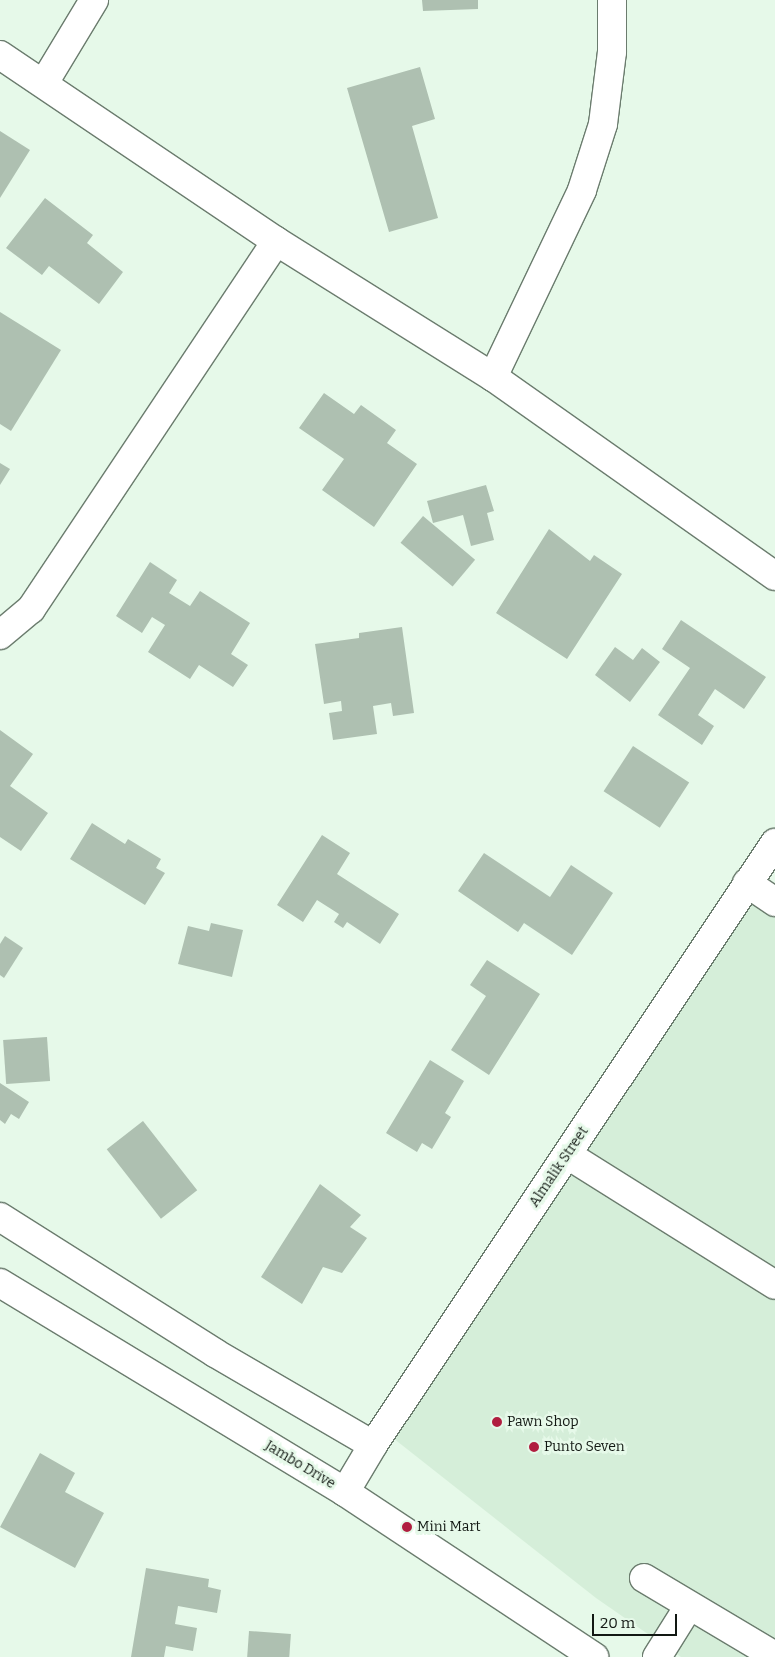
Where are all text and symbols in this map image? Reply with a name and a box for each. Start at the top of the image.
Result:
street label: Almalik Street [526,1124,592,1210]
place label: Pawn Shop [507,1414,579,1430]
marker: Pawn Shop [491,1416,503,1428]
street label: Jambo Drive [262,1438,338,1492]
place label: Punto Seven [544,1439,625,1455]
marker: Punto Seven [528,1441,540,1453]
place label: Mini Mart [417,1519,481,1535]
marker: Mini Mart [401,1521,413,1533]
scale bar [595,1604,680,1636]
text: 20 m [600,1614,635,1632]

